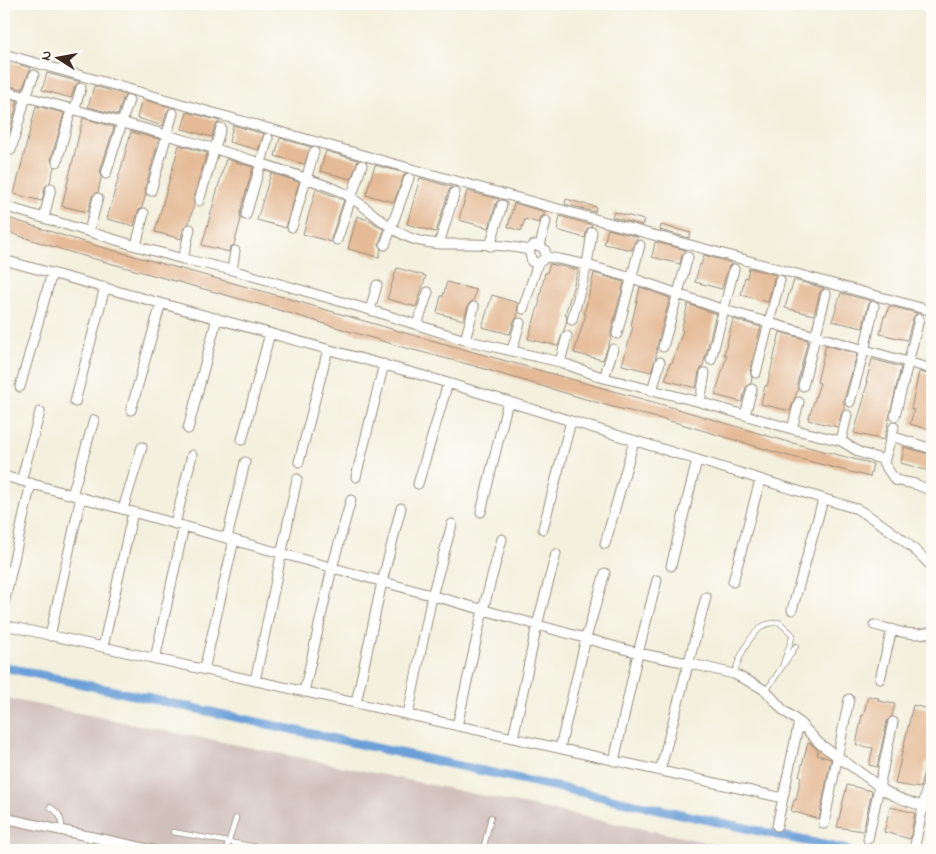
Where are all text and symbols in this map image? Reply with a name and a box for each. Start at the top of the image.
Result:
north arrow [32,32,82,82]
text: N [36,49,58,62]

